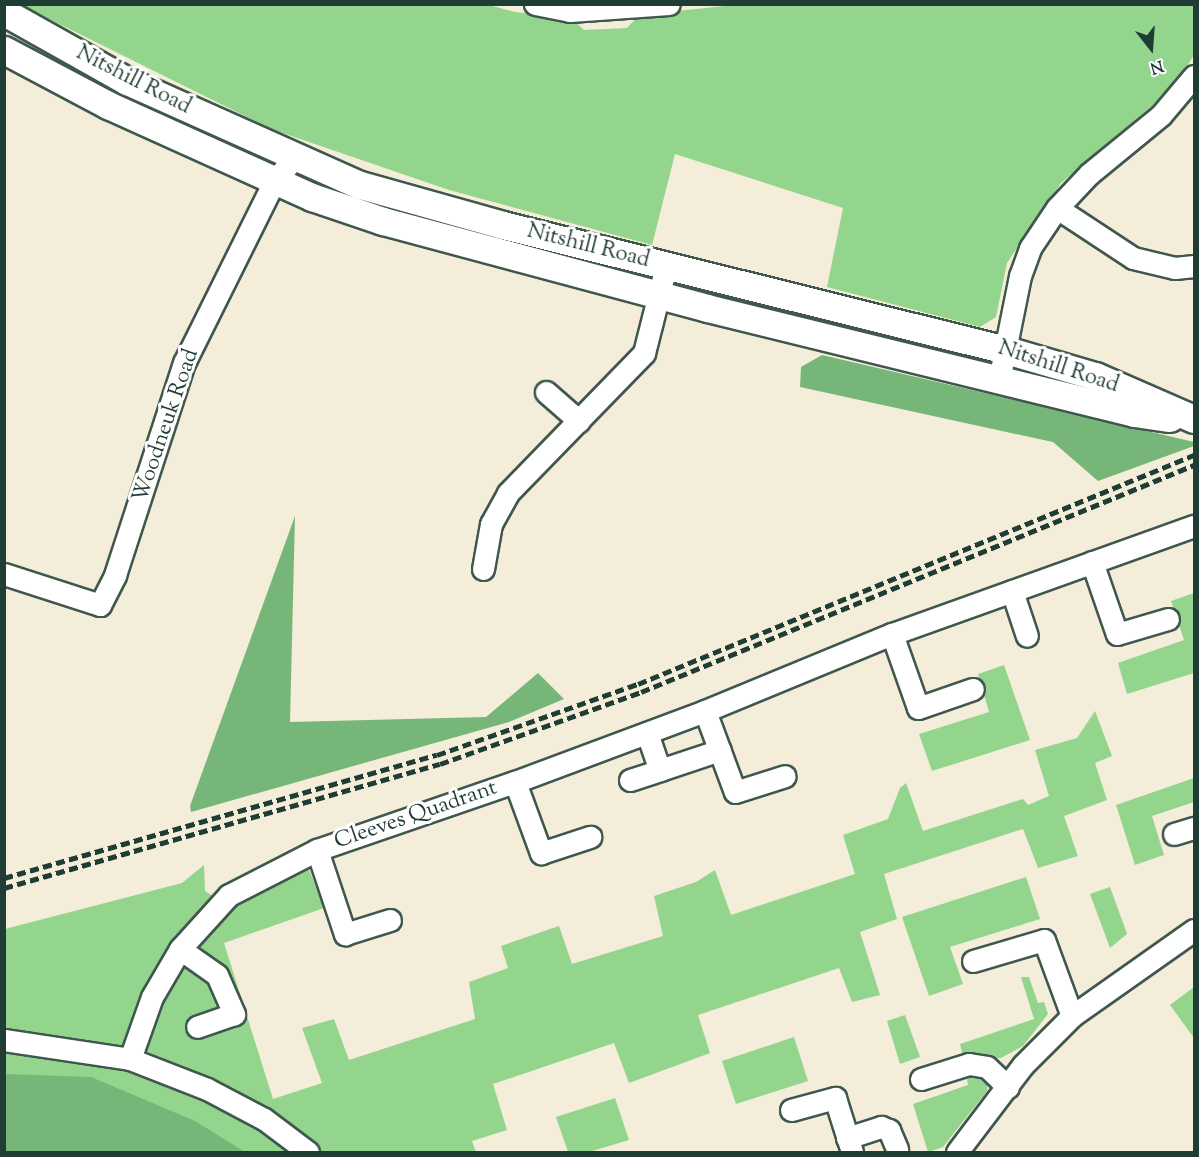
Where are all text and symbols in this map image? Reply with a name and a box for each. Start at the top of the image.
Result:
north arrow [1121,18,1181,78]
street label: Nitshill Road [71,41,195,121]
text: N [1147,53,1166,79]
street label: Nitshill Road [524,219,652,275]
street label: Nitshill Road [994,336,1122,400]
street label: Woodneuk Road [128,346,206,506]
street label: Cleeves Quadrant [331,776,501,856]

